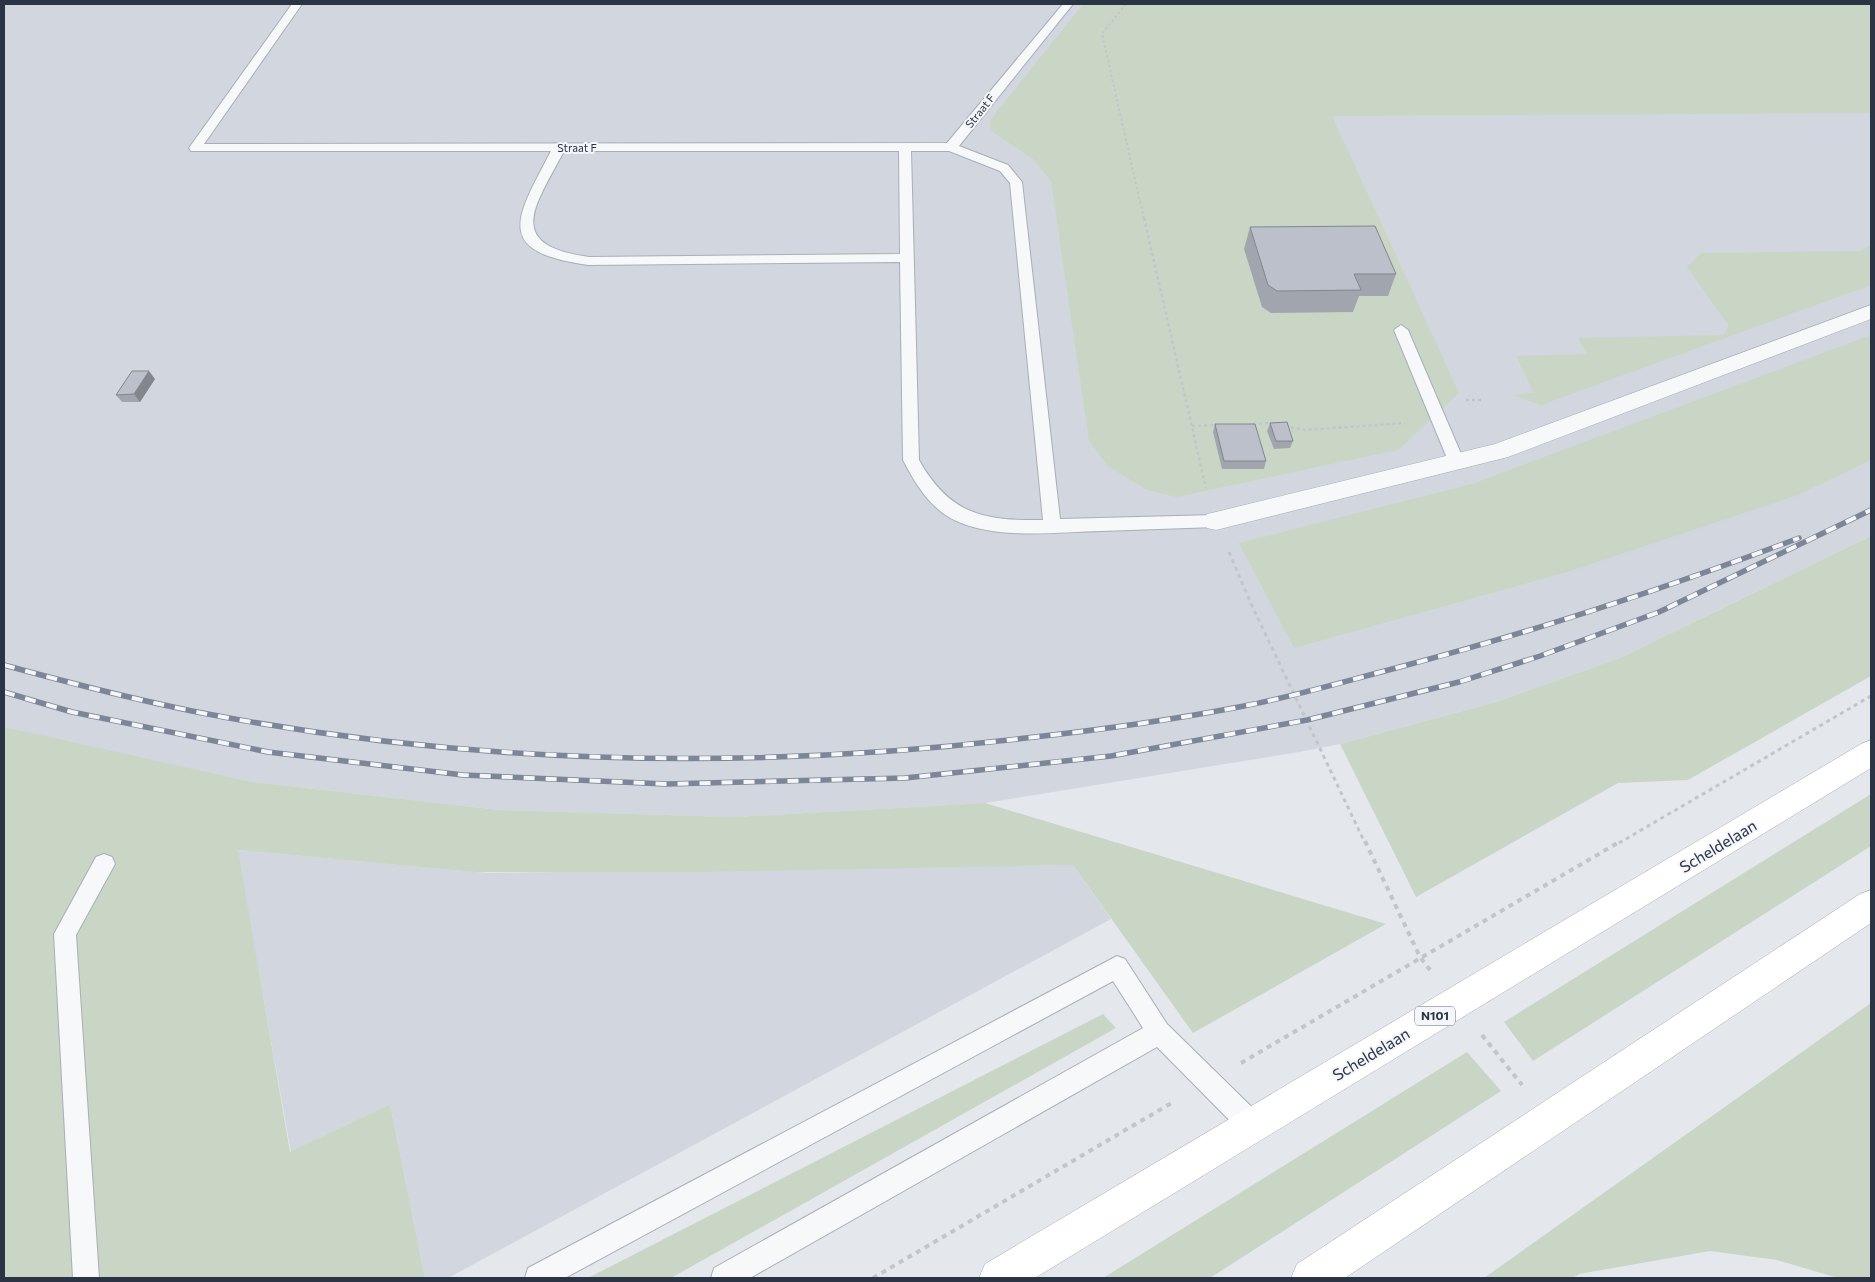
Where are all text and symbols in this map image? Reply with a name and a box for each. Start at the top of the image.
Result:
street label: Straat F [962,91,997,130]
street label: Straat F [557,141,597,154]
street label: Scheldelaan [1676,815,1760,876]
road number: N101 [1415,1006,1455,1026]
street label: Scheldelaan [1329,1023,1413,1084]

